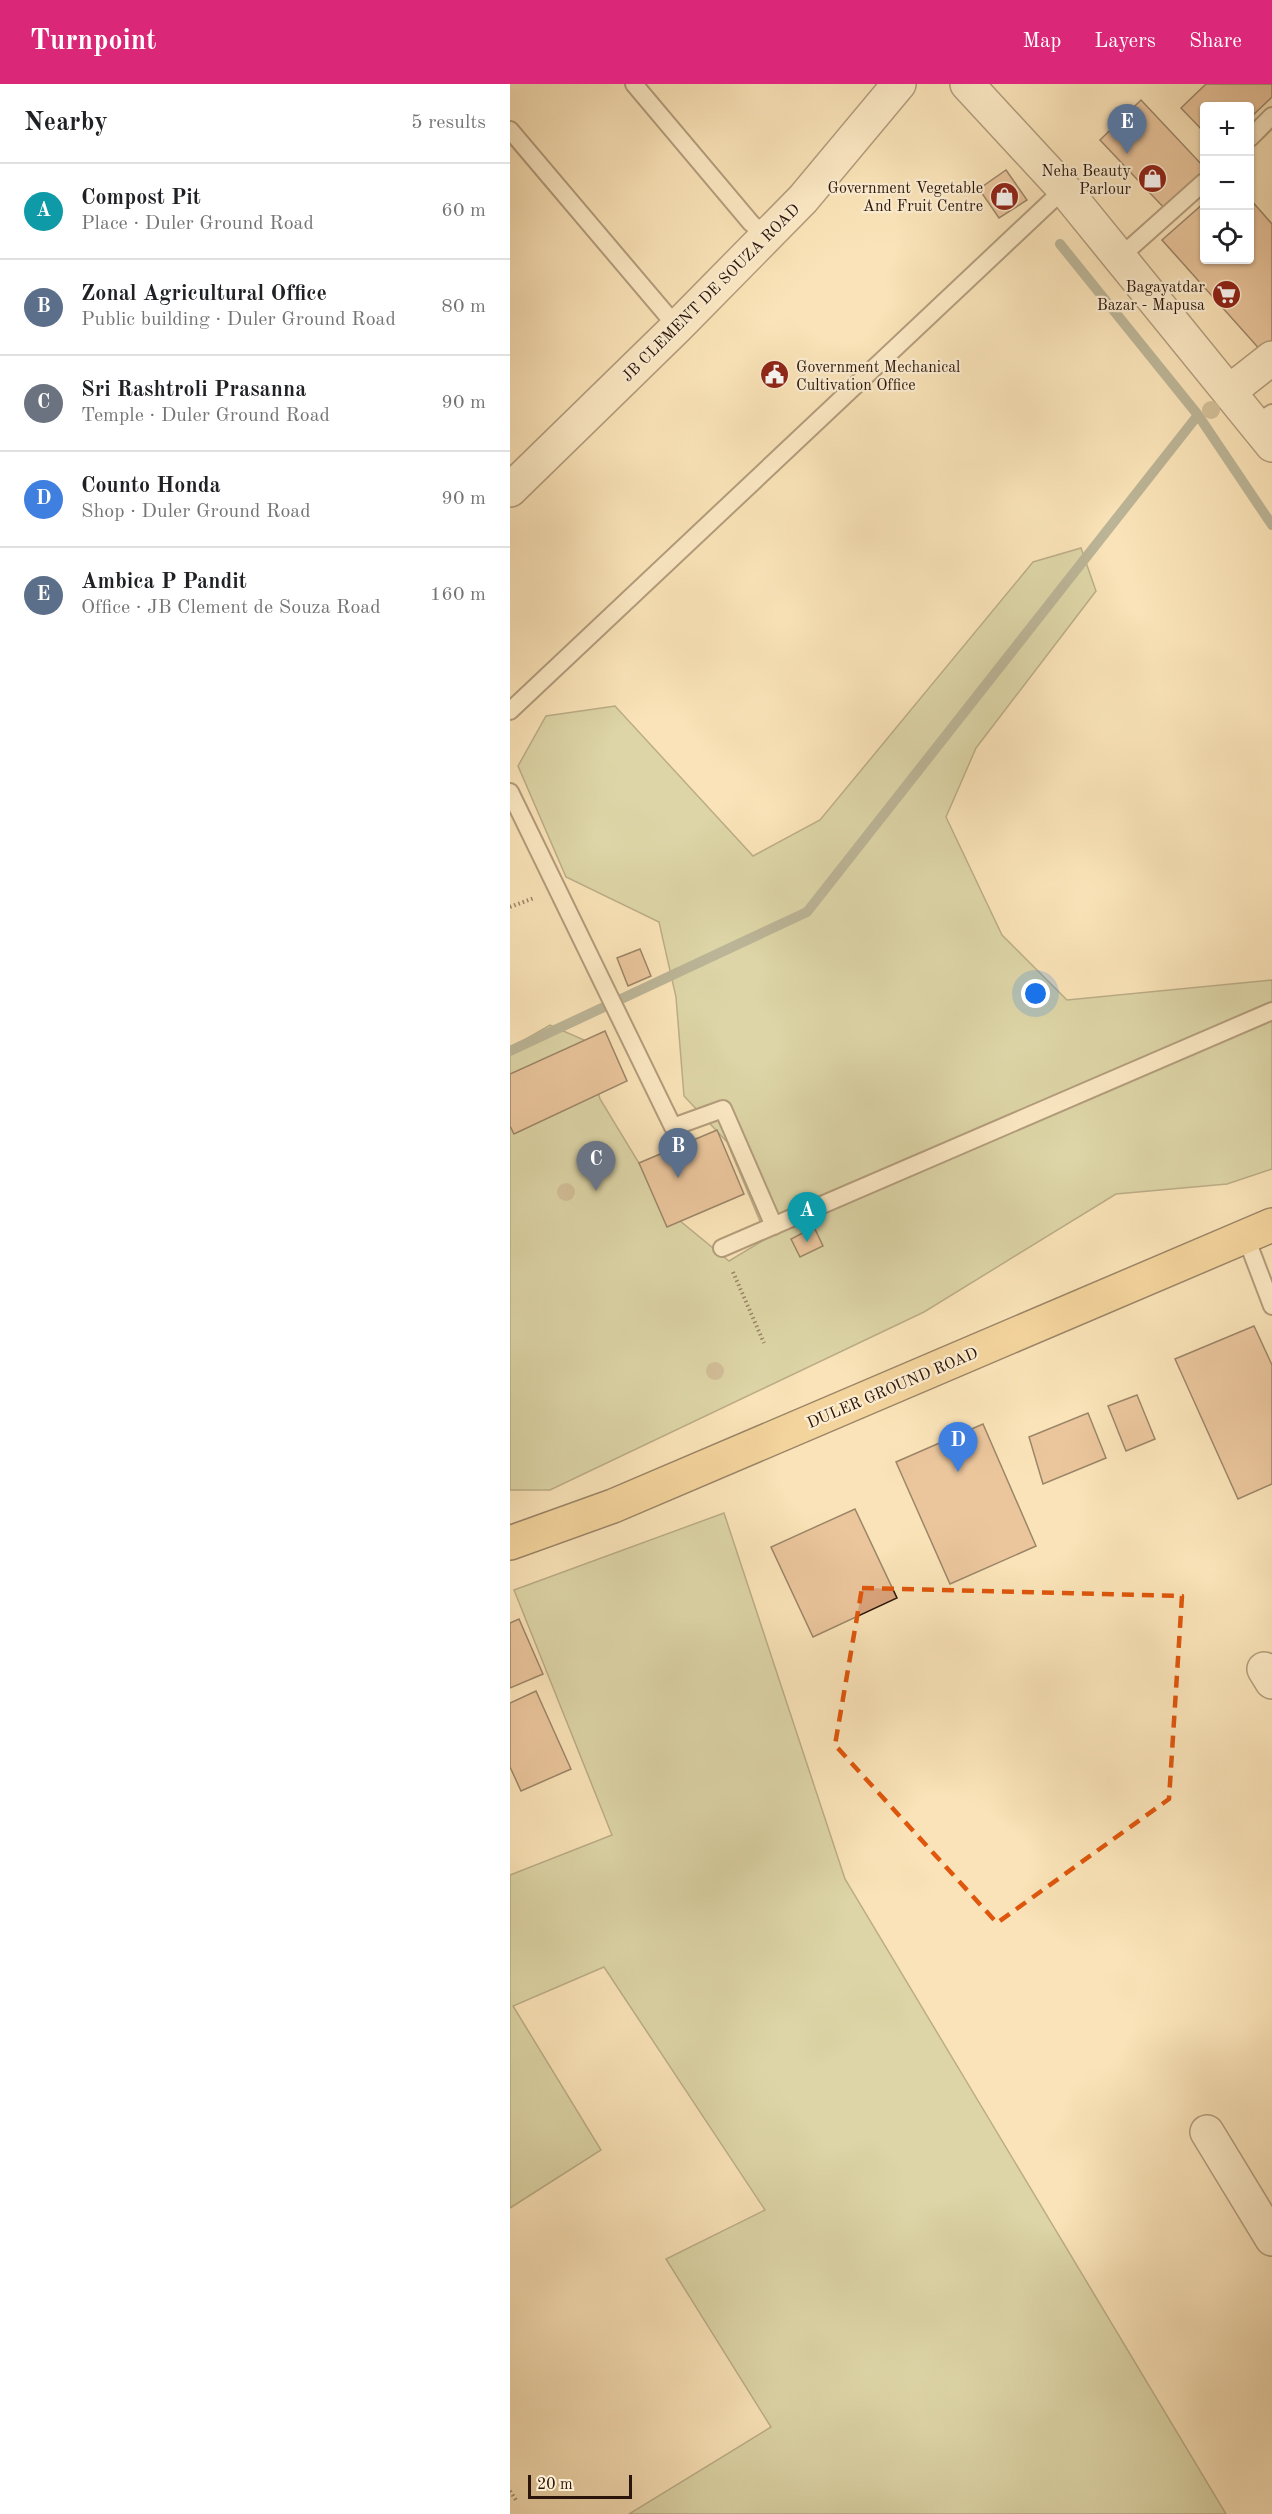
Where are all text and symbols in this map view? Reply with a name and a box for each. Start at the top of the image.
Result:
text: Turnpoint [30,28,157,56]
text: Map [1022,31,1061,52]
text: Layers [1094,31,1156,52]
text: Share [1189,31,1242,52]
map controls [1200,102,1254,264]
button: + [1200,102,1254,156]
pin: E [1108,104,1146,154]
text: Nearby [24,110,108,136]
text: 5 results [411,113,486,133]
button: − [1200,156,1254,210]
shop icon: Neha Beauty Parlour [1136,163,1168,195]
place label: Neha Beauty Parlour [1041,164,1132,198]
shop icon: Government Vegetable And Fruit Centre [988,180,1020,212]
place label: Government Vegetable And Fruit Centre [828,181,983,215]
text: Compost Pit [81,187,201,209]
text: A [36,201,51,221]
text: 60 m [441,201,486,221]
street label: JB CLEMENT DE SOUZA ROAD [619,201,803,385]
button: locate [1200,210,1254,264]
text: Place · Duler Ground Road [81,214,314,234]
supermarket icon: Bagayatdar Bazar - Mapusa [1210,279,1242,311]
place label: Bagayatdar Bazar - Mapusa [1097,280,1205,314]
text: Zonal Agricultural Office [81,283,327,305]
text: B [36,297,51,317]
text: 80 m [441,297,486,317]
text: Public building · Duler Ground Road [81,310,396,330]
public building icon: Government Mechanical Cultivation Office [759,359,791,391]
place label: Government Mechanical Cultivation Office [796,360,960,394]
text: Sri Rashtroli Prasanna [81,379,306,401]
text: C [37,393,50,413]
text: 90 m [441,393,486,413]
text: Temple · Duler Ground Road [81,406,330,426]
text: Counto Honda [81,475,221,497]
text: D [36,489,51,509]
text: 90 m [441,489,486,509]
text: Shop · Duler Ground Road [81,502,311,522]
text: Ambica P Pandit [81,571,247,593]
text: E [37,585,50,605]
text: 160 m [430,585,486,605]
text: Office · JB Clement de Souza Road [81,598,381,618]
your location [1021,979,1050,1008]
pin: B [658,1128,698,1178]
pin: C [576,1142,616,1191]
pin: A [788,1192,826,1242]
street label: DULER GROUND ROAD [805,1346,981,1432]
pin: D [938,1422,978,1472]
scale bar [528,2472,632,2500]
text: 20 m [537,2477,573,2493]

